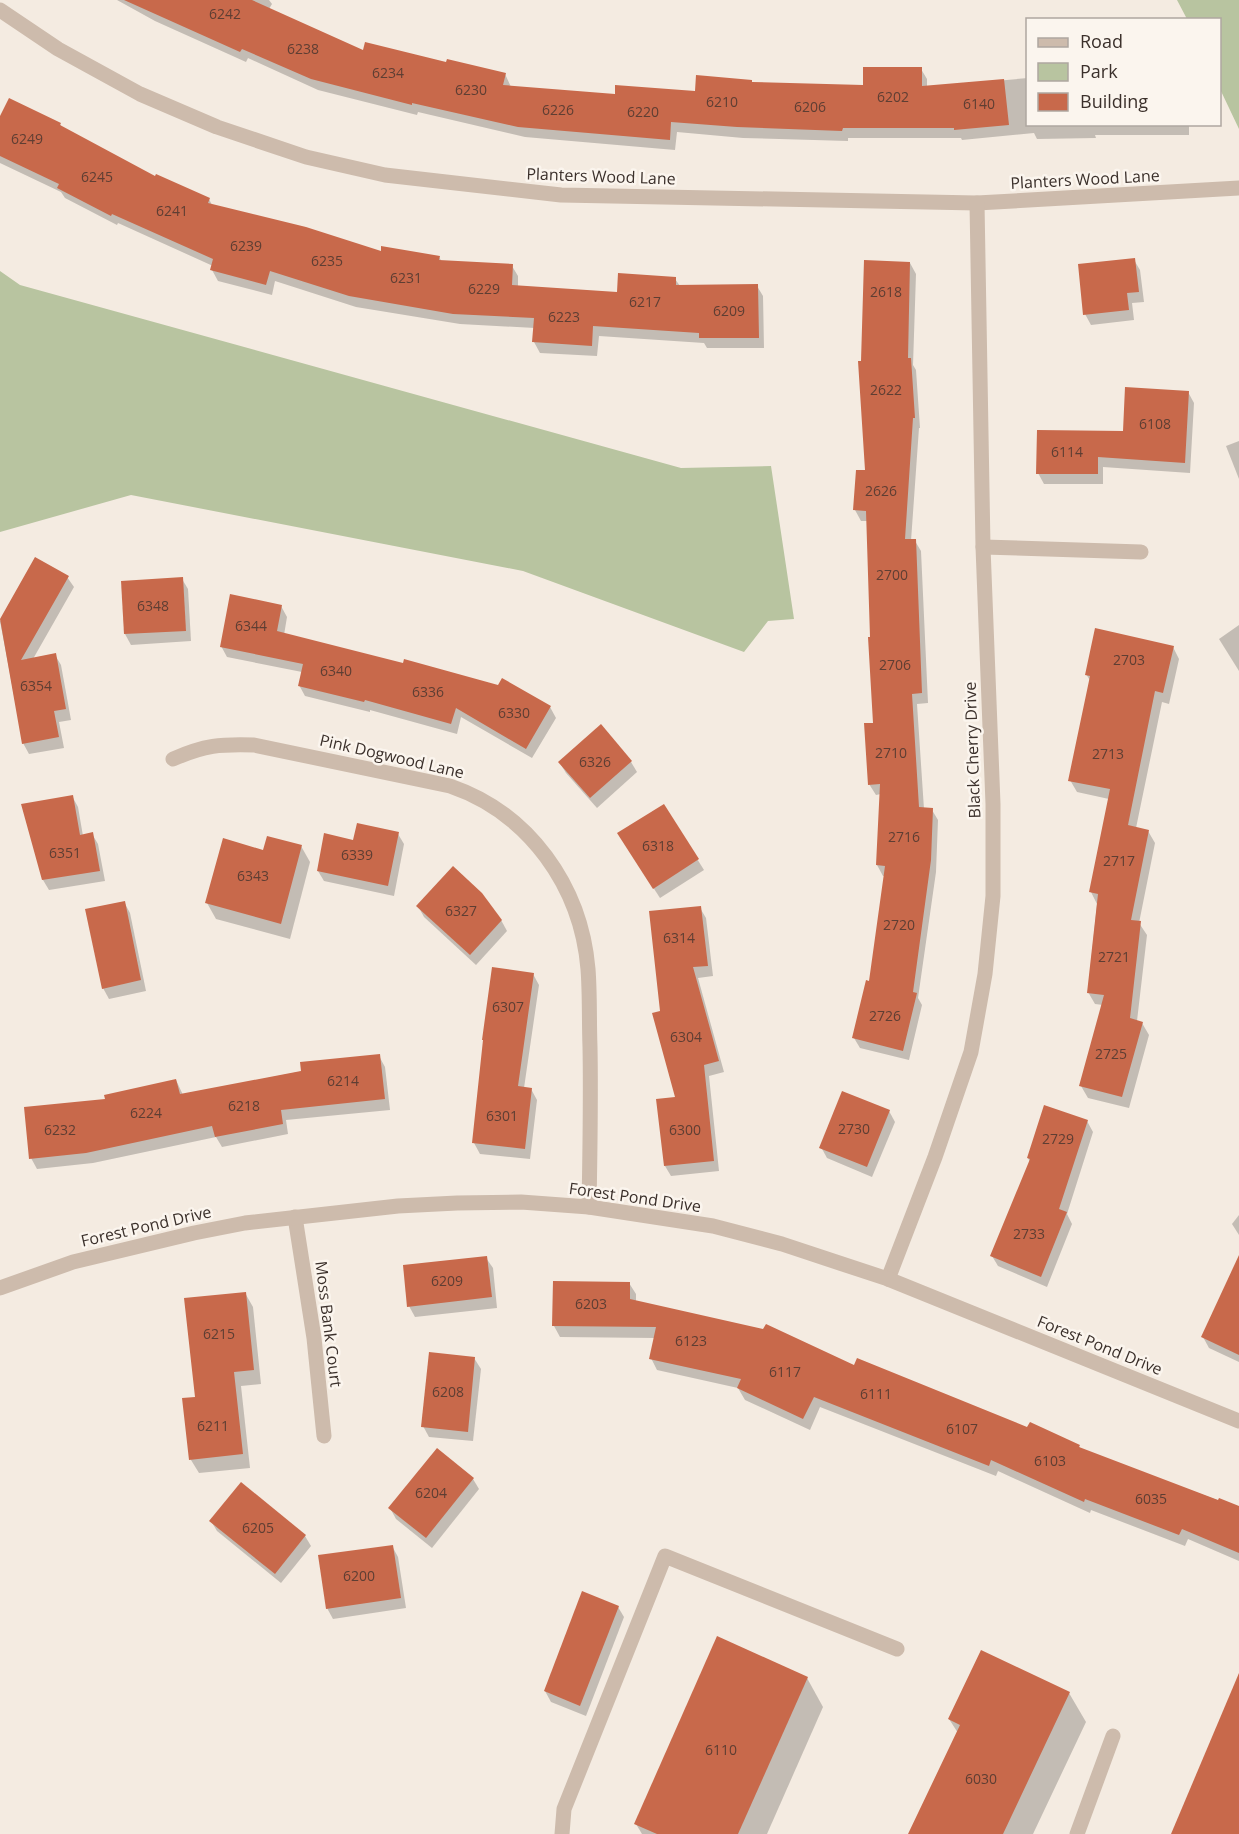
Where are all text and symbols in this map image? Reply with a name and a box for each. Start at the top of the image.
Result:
house number: 6242 [209,4,241,23]
legend [1026,18,1221,126]
text: Road [1080,29,1123,53]
house number: 6238 [287,39,319,58]
text: Park [1080,59,1118,83]
house number: 6234 [372,63,404,82]
house number: 6230 [455,80,487,99]
house number: 6202 [877,87,909,106]
text: Building [1080,89,1148,113]
house number: 6210 [706,92,738,111]
house number: 6140 [963,94,995,113]
house number: 6206 [794,97,826,116]
house number: 6226 [542,100,574,119]
house number: 6220 [627,102,659,121]
house number: 6249 [11,129,43,148]
street label: Planters Wood Lane [526,162,676,190]
street label: Planters Wood Lane [1010,164,1160,194]
house number: 6245 [81,167,113,186]
house number: 6241 [156,201,188,220]
house number: 6239 [230,236,262,255]
house number: 6235 [311,251,343,270]
house number: 6231 [390,268,422,287]
house number: 6229 [468,279,500,298]
house number: 2618 [870,282,902,301]
house number: 6217 [629,292,661,311]
house number: 6209 [713,301,745,320]
house number: 6223 [548,307,580,326]
house number: 2622 [870,380,902,399]
house number: 6108 [1139,414,1171,433]
house number: 6114 [1051,442,1083,461]
house number: 2626 [865,481,897,500]
house number: 2700 [876,565,908,584]
house number: 6348 [137,596,169,615]
house number: 6344 [235,616,267,635]
house number: 2703 [1113,650,1145,669]
house number: 2706 [879,655,911,674]
house number: 6340 [320,661,352,680]
house number: 6354 [20,676,52,695]
street label: Black Cherry Drive [959,681,985,819]
house number: 6336 [412,682,444,701]
house number: 6330 [498,703,530,722]
street label: Pink Dogwood Lane [318,729,466,783]
house number: 2710 [875,743,907,762]
house number: 2713 [1092,744,1124,763]
house number: 6326 [579,752,611,771]
house number: 2716 [888,827,920,846]
house number: 6318 [642,836,674,855]
house number: 6351 [49,843,81,862]
house number: 6339 [341,845,373,864]
house number: 2717 [1103,851,1135,870]
house number: 6343 [237,866,269,885]
house number: 6327 [445,901,477,920]
house number: 2720 [883,915,915,934]
house number: 6314 [663,928,695,947]
house number: 2721 [1098,947,1130,966]
house number: 6307 [492,997,524,1016]
house number: 2726 [869,1006,901,1025]
house number: 6304 [670,1027,702,1046]
house number: 2725 [1095,1044,1127,1063]
house number: 6214 [327,1071,359,1090]
house number: 6218 [228,1096,260,1115]
house number: 6224 [130,1103,162,1122]
house number: 6301 [486,1106,518,1125]
house number: 2730 [838,1119,870,1138]
house number: 6232 [44,1120,76,1139]
house number: 6300 [669,1120,701,1139]
house number: 2729 [1042,1129,1074,1148]
street label: Forest Pond Drive [568,1177,702,1217]
street label: Forest Pond Drive [79,1200,213,1252]
house number: 2733 [1013,1224,1045,1243]
street label: Moss Bank Court [310,1260,348,1389]
house number: 6209 [431,1271,463,1290]
house number: 6203 [575,1294,607,1313]
street label: Forest Pond Drive [1034,1310,1166,1380]
house number: 6215 [203,1324,235,1343]
house number: 6123 [675,1331,707,1350]
house number: 6117 [769,1362,801,1381]
house number: 6208 [432,1382,464,1401]
house number: 6111 [860,1384,892,1403]
house number: 6211 [197,1416,229,1435]
house number: 6107 [946,1419,978,1438]
house number: 6103 [1034,1451,1066,1470]
house number: 6204 [415,1483,447,1502]
house number: 6035 [1135,1489,1167,1508]
house number: 6205 [242,1518,274,1537]
house number: 6200 [343,1566,375,1585]
house number: 6110 [705,1740,737,1759]
house number: 6030 [965,1769,997,1788]

